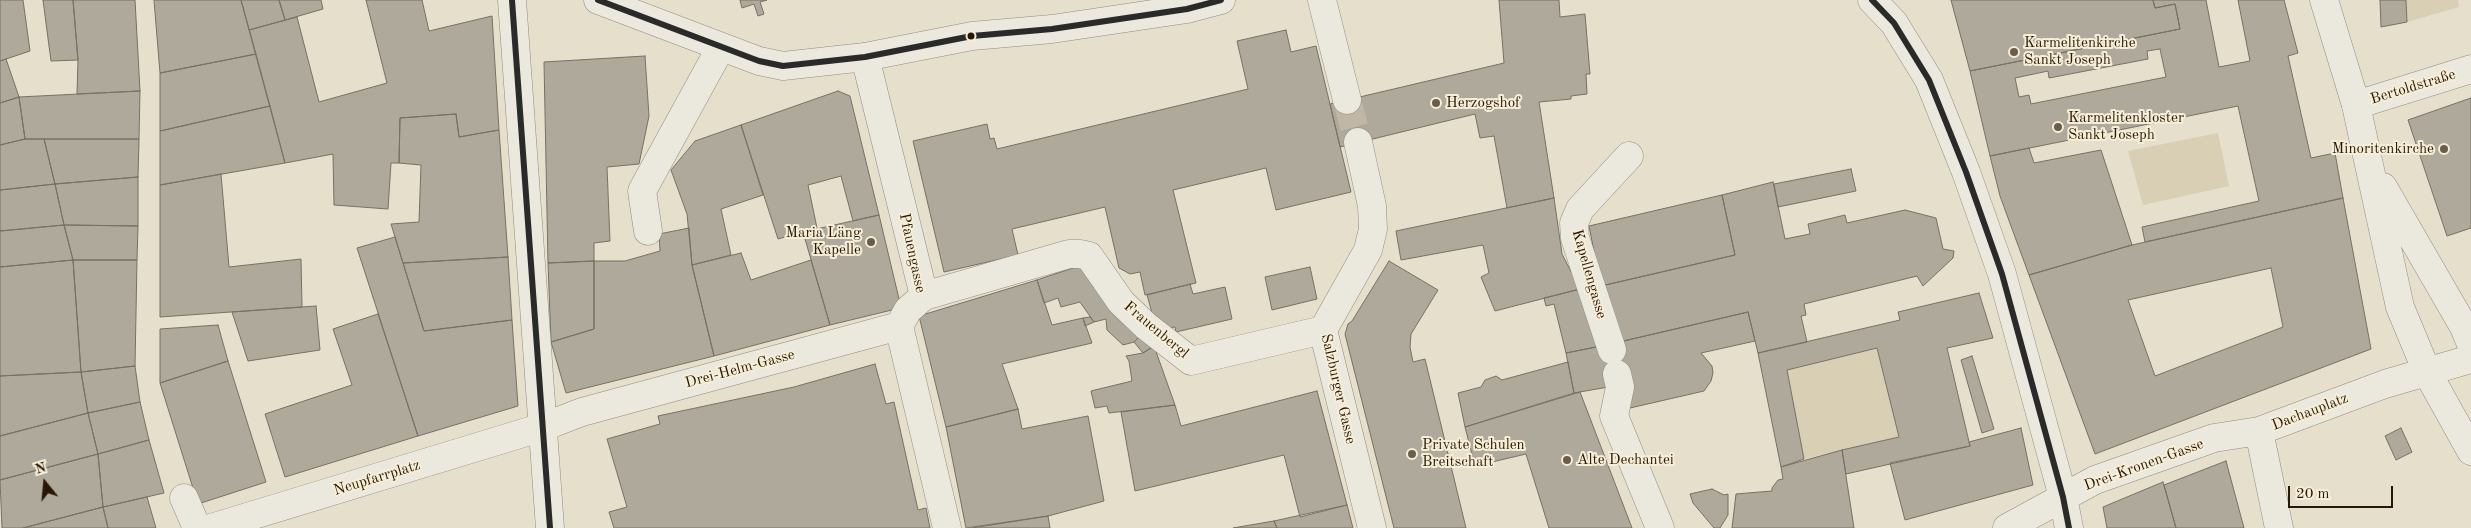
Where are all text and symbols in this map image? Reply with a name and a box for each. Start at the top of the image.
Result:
unlabelled marker [966,31,976,41]
place label: Karmelitenkirche Sankt Joseph [2024,34,2136,69]
marker: Karmelitenkirche Sankt Joseph [2008,46,2020,58]
street label: Bertoldstraße [2368,66,2458,108]
place label: Herzogshof [1446,94,1520,112]
marker: Herzogshof [1430,97,1442,109]
place label: Karmelitenkloster Sankt Joseph [2068,109,2184,144]
marker: Karmelitenkloster Sankt Joseph [2052,121,2064,133]
place label: Minoritenkirche [2332,140,2434,158]
marker: Minoritenkirche [2438,143,2450,155]
street label: Pfauengasse [895,212,929,294]
place label: Maria Läng Kapelle [786,224,861,259]
street label: Kapellengasse [1568,227,1610,321]
marker: Maria Läng Kapelle [865,236,877,248]
street label: Frauenbergl [1120,298,1192,362]
street label: Salzburger Gasse [1317,332,1359,446]
street label: Drei-Helm-Gasse [683,346,797,392]
street label: Dachauplatz [2269,389,2351,435]
street label: Drei-Kronen-Gasse [2082,435,2206,495]
place label: Private Schulen Breitschaft [1422,436,1525,471]
marker: Private Schulen Breitschaft [1406,448,1418,460]
place label: Alte Dechantei [1577,451,1674,469]
marker: Alte Dechantei [1561,454,1573,466]
street label: Neupfarrplatz [331,456,423,500]
north arrow [20,458,70,508]
text: N [33,460,48,477]
scale bar [2291,476,2396,508]
text: 20 m [2296,487,2330,502]

